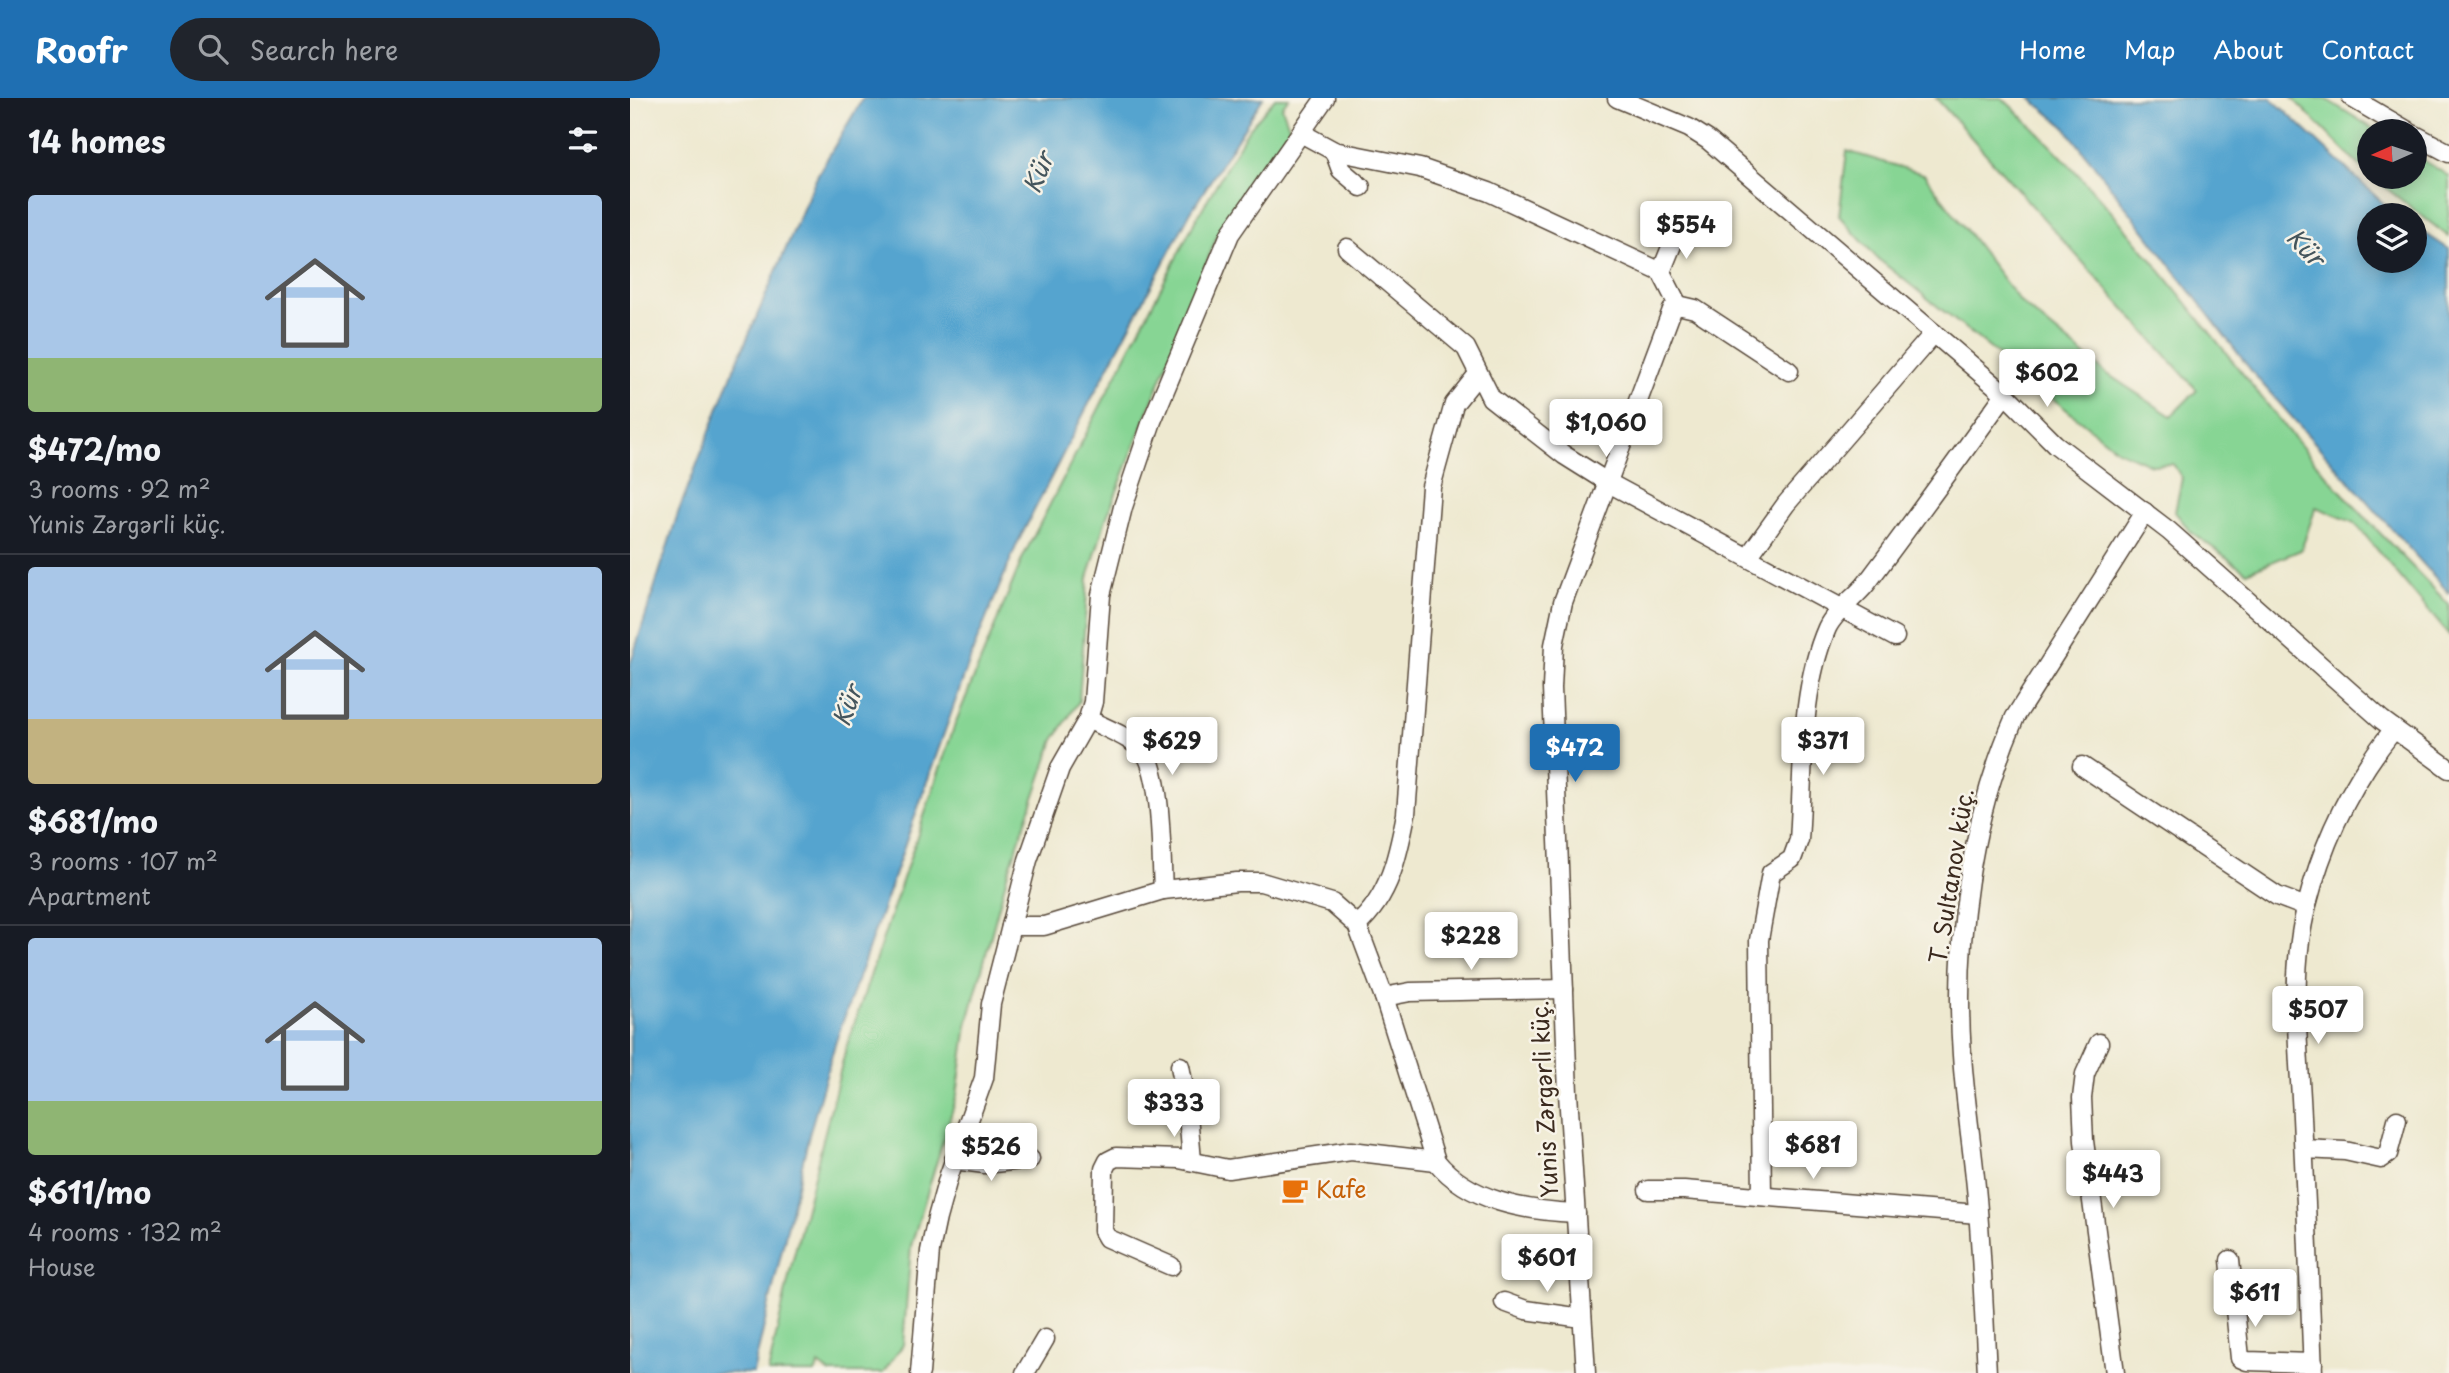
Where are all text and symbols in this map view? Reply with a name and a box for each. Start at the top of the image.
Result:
search box [170,18,660,81]
text: Roofr [35,24,128,74]
icon: search [194,30,232,68]
text: Search here [250,30,398,69]
text: Home [2019,31,2086,67]
text: Map [2124,31,2175,67]
text: About [2213,31,2283,67]
text: Contact [2321,31,2414,67]
text: 14 homes [28,118,166,163]
north arrow [2357,119,2427,189]
map controls [2357,119,2427,273]
icon: filters [564,121,602,159]
water label: Kür [1013,143,1063,198]
pin: $554 [1645,202,1727,261]
button: layers [2357,203,2427,273]
text: $554 [1656,206,1716,241]
water label: Kür [2279,219,2336,277]
icon: home [252,240,378,366]
pin: $602 [2006,350,2088,409]
text: $602 [2015,354,2079,389]
pin: $1,060 [1549,400,1663,459]
text: $1,060 [1565,404,1647,439]
text: $472/mo [28,426,161,471]
text: 3 rooms · 92 m² [28,471,211,506]
text: Yunis Zərgərli küç. [28,506,226,541]
icon: home [252,612,378,738]
water label: Kür [822,676,871,731]
pin: $629 [1131,718,1213,777]
pin: $371 [1782,718,1864,777]
text: $629 [1142,722,1202,757]
text: $371 [1797,722,1849,757]
pin: $472 [1534,724,1616,784]
text: $472 [1546,729,1604,764]
street label: T. Sultanov küç. [1919,786,1982,966]
text: $681/mo [28,798,158,843]
text: 3 rooms · 107 m² [28,843,218,878]
text: Apartment [28,878,151,913]
pin: $228 [1430,912,1512,972]
text: $228 [1441,917,1501,952]
icon: home [252,983,378,1109]
pin: $507 [2277,986,2359,1046]
text: $507 [2288,991,2348,1026]
street label: Yunis Zərgərli küç. [1521,999,1566,1199]
pin: $333 [1133,1080,1215,1139]
text: $333 [1144,1084,1204,1119]
pin: $681 [1772,1122,1854,1181]
pin: $526 [950,1124,1032,1183]
text: $681 [1785,1126,1841,1161]
text: $526 [961,1128,1021,1163]
pin: $443 [2072,1150,2154,1210]
text: $443 [2082,1155,2144,1190]
text: $611/mo [28,1169,151,1214]
place label: Kafe [1316,1171,1367,1206]
cafe icon: Kafe [1280,1175,1310,1205]
text: 4 rooms · 132 m² [28,1214,222,1249]
pin: $601 [1506,1234,1588,1294]
text: $601 [1517,1239,1577,1274]
text: House [28,1249,95,1284]
pin: $611 [2214,1270,2296,1329]
text: $611 [2230,1274,2280,1309]

